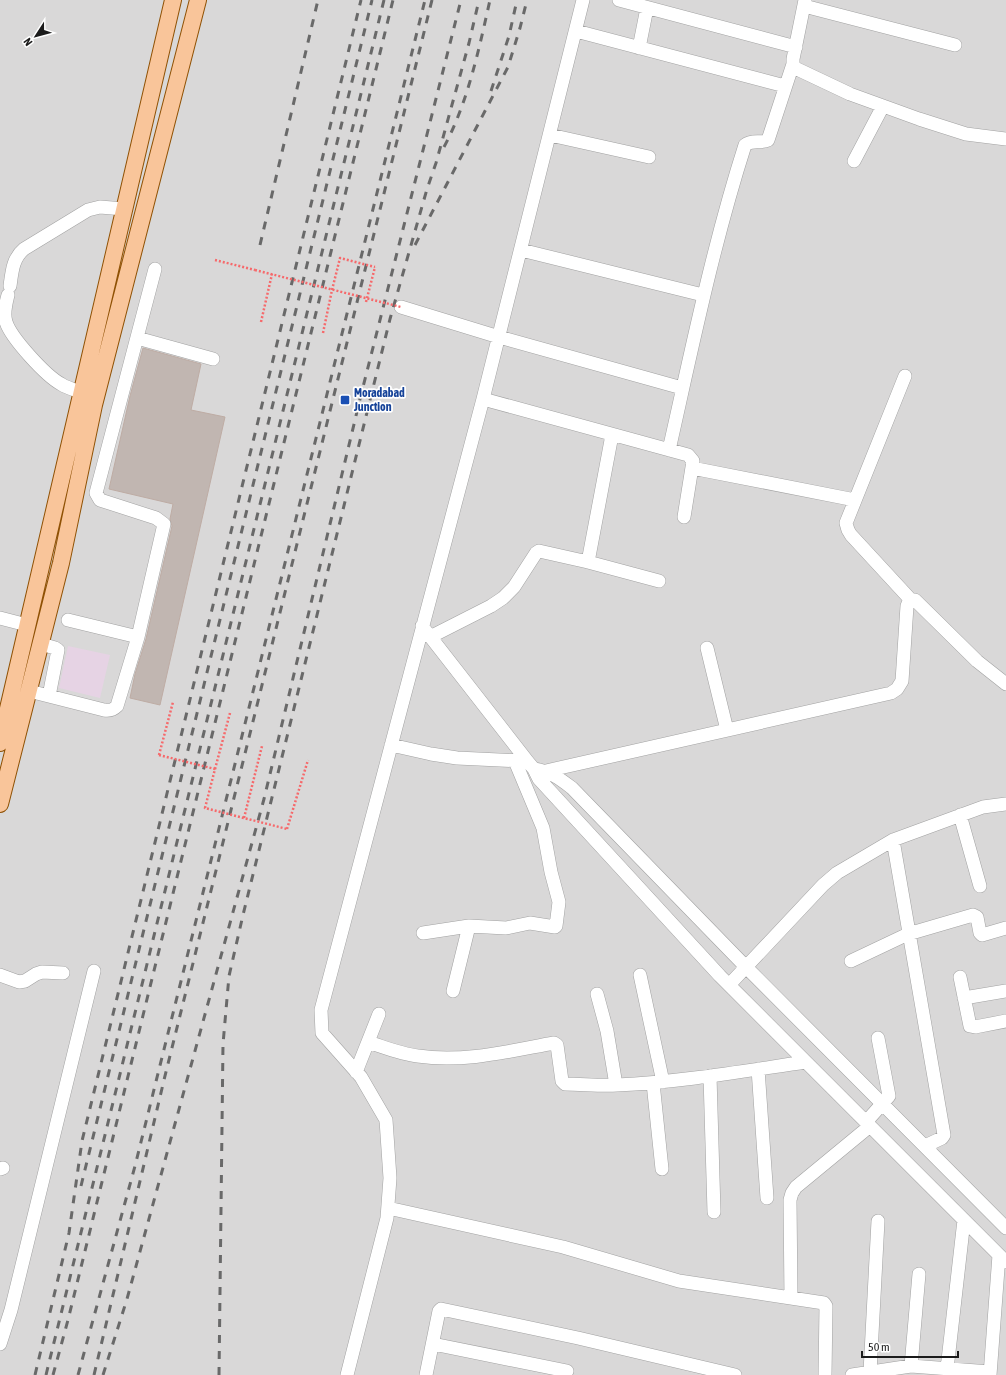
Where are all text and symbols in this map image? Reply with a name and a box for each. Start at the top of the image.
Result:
north arrow [16,16,56,56]
text: N [21,36,35,48]
place label: Moradabad Junction [353,386,405,414]
marker: Moradabad Junction [339,394,351,406]
scale bar [862,1333,958,1359]
text: 50 m [868,1340,890,1354]

